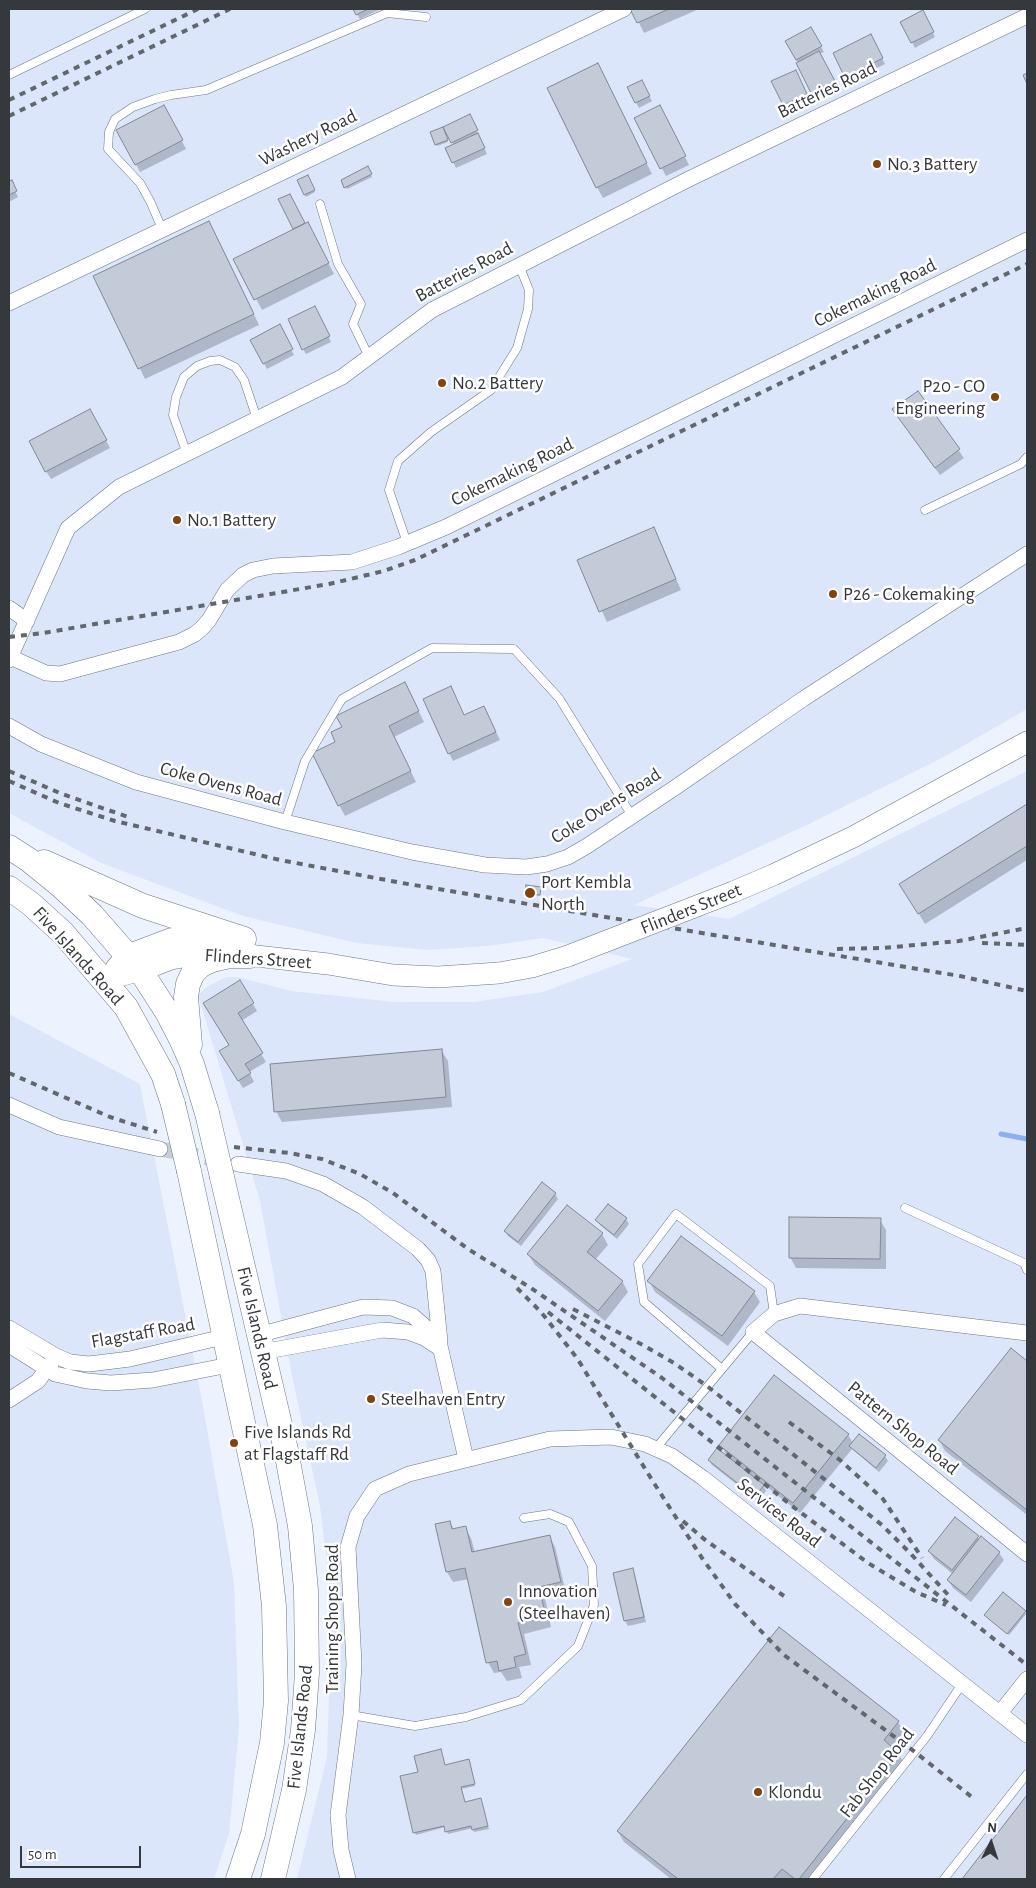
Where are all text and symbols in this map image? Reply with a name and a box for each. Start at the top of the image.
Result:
street label: Batteries Road [774,56,880,124]
street label: Washery Road [255,105,361,171]
place label: No.3 Battery [887,153,977,175]
marker: No.3 Battery [871,158,883,170]
street label: Batteries Road [411,237,517,307]
street label: Cokemaking Road [810,254,940,332]
place label: No.2 Battery [452,372,543,394]
place label: P20 - CO Engineering [895,375,985,419]
marker: No.2 Battery [436,377,448,389]
marker: P20 - CO Engineering [989,391,1001,403]
street label: Cokemaking Road [447,433,577,511]
place label: No.1 Battery [187,509,276,531]
marker: No.1 Battery [171,514,183,526]
place label: P26 - Cokemaking [843,583,975,605]
marker: P26 - Cokemaking [827,588,839,600]
street label: Coke Ovens Road [157,757,285,811]
street label: Coke Ovens Road [547,763,665,849]
place label: Port Kembla North [541,871,632,915]
street label: Flinders Street [637,878,745,940]
marker: Port Kembla North [523,886,537,900]
street label: Five Islands Road [28,902,128,1010]
street label: Flinders Street [204,944,312,974]
street label: Five Islands Road [232,1264,282,1392]
street label: Flagstaff Road [89,1313,197,1353]
street label: Pattern Shop Road [843,1376,963,1480]
place label: Steelhaven Entry [381,1388,505,1410]
marker: Steelhaven Entry [365,1393,377,1405]
place label: Five Islands Rd at Flagstaff Rd [244,1421,351,1465]
marker: Five Islands Rd at Flagstaff Rd [228,1437,240,1449]
street label: Services Road [732,1473,826,1553]
street label: Training Shops Road [321,1544,343,1694]
place label: Innovation (Steelhaven) [518,1580,611,1624]
marker: Innovation (Steelhaven) [502,1596,514,1608]
street label: Five Islands Road [282,1664,318,1790]
street label: Fab Shop Road [835,1723,919,1823]
place label: Klondu [768,1781,822,1803]
marker: Klondu [752,1786,764,1798]
north arrow [966,1818,1016,1868]
text: N [987,1821,997,1835]
scale bar [22,1836,144,1868]
text: 50 m [28,1847,57,1862]

